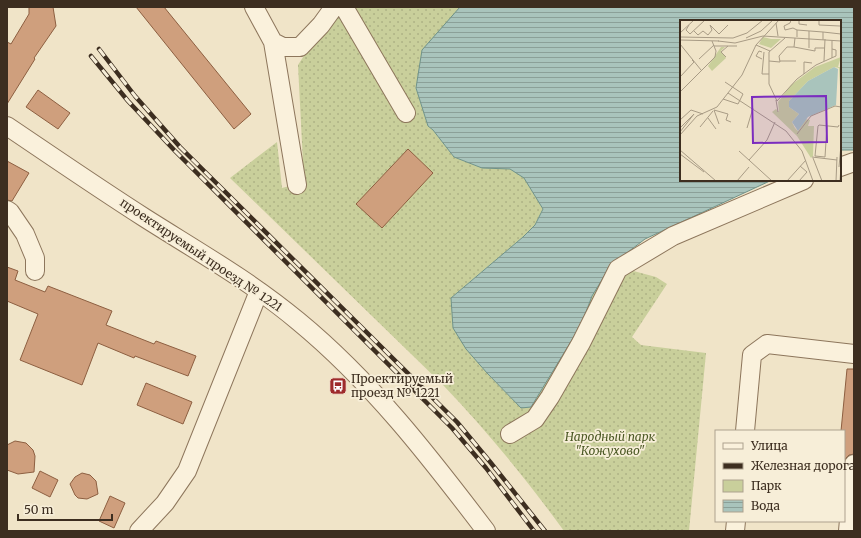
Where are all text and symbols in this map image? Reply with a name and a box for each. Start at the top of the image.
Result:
inset map [680,20,841,181]
street label: проектируемый проезд № 1221 [117,195,286,315]
place label: Проектируемый проезд № 1221 [351,371,453,400]
bus stop icon: Проектируемый проезд № 1221 [328,376,348,396]
park label: Народный парк "Кожухово" [565,429,656,458]
legend [715,430,845,522]
text: Улица [750,438,788,453]
text: Железная дорога [751,458,856,473]
text: Парк [751,478,782,493]
scale bar [18,496,112,522]
text: Вода [751,498,781,513]
text: 50 m [24,502,53,517]

